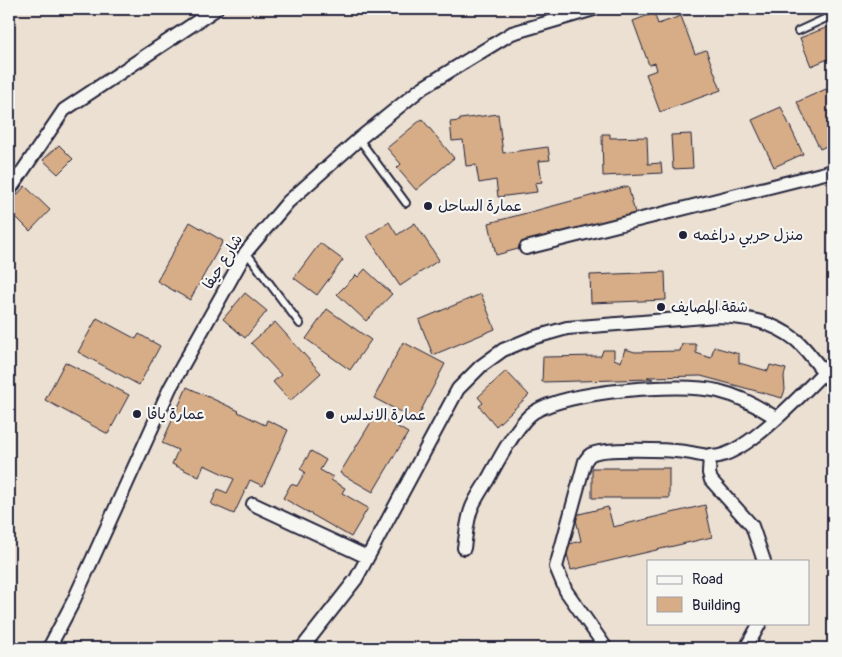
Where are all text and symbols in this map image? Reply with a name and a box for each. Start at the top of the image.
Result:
place label: عمارة الساحل [438,197,522,216]
marker: عمارة الساحل [422,200,434,212]
place label: منزل حربي دراغمه [693,226,803,248]
marker: منزل حربي دراغمه [677,229,689,241]
street label: شارع حيفا [199,231,247,293]
place label: شقة المصايف [671,298,748,317]
marker: شقة المصايف [655,301,667,313]
place label: عمارة يافا [147,405,205,424]
place label: عمارة الاندلس [340,406,427,425]
marker: عمارة يافا [131,408,143,420]
marker: عمارة الاندلس [324,409,336,421]
legend [647,560,810,624]
text: Road [692,570,723,589]
text: Building [692,596,740,615]

